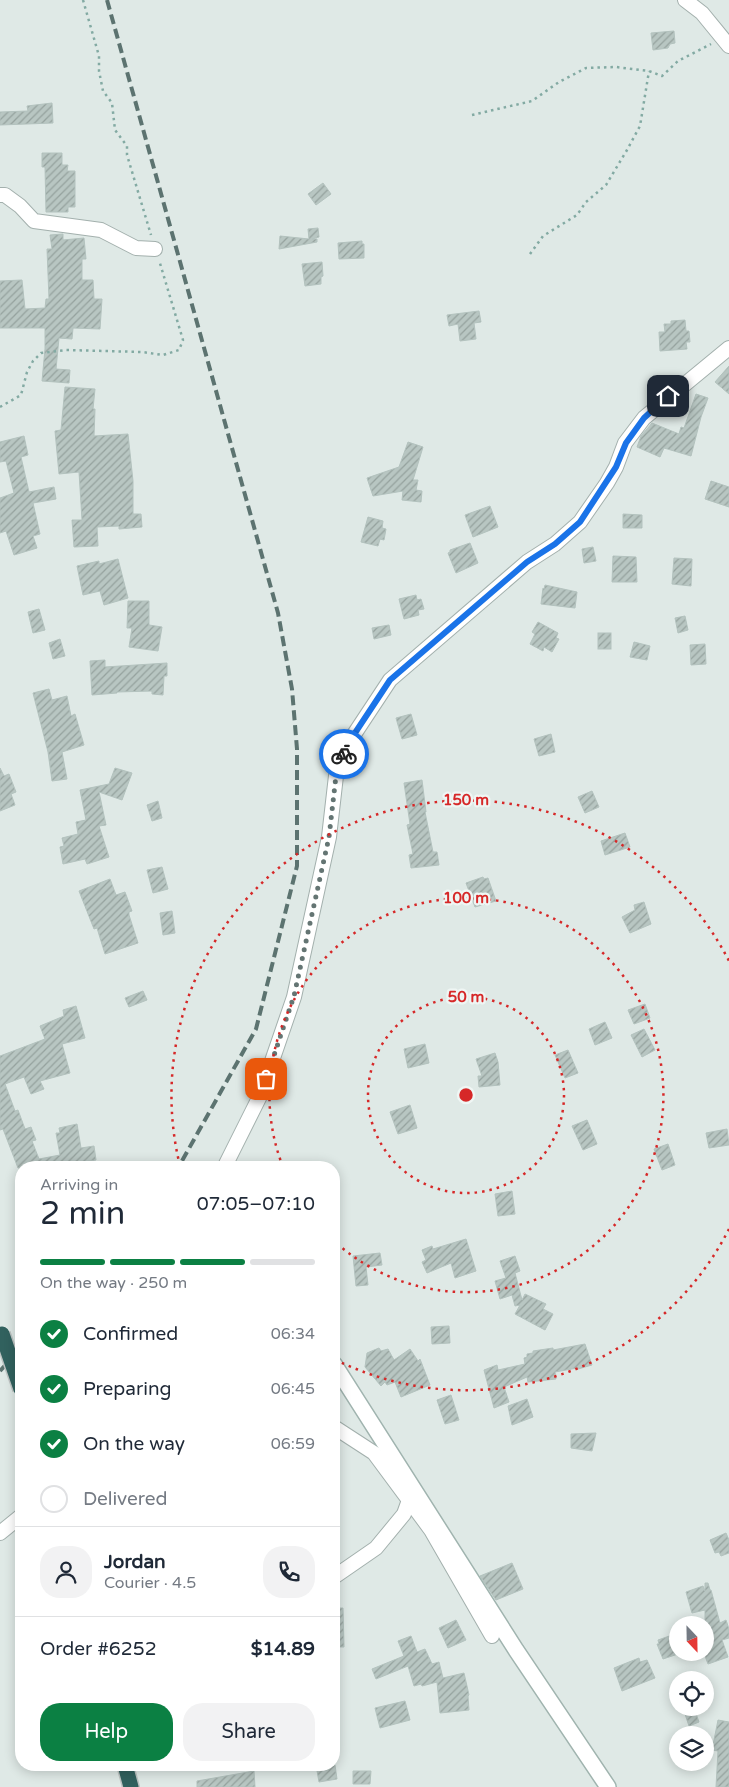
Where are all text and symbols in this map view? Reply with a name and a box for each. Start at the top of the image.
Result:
pin [647,375,689,417]
icon: home [654,382,682,410]
courier [319,729,369,779]
icon: bike [330,740,358,768]
text: 150 m [443,791,489,809]
text: 100 m [443,889,489,907]
text: 50 m [448,988,484,1006]
pin [245,1058,287,1100]
icon: bag [252,1065,280,1093]
centre of rings [457,1086,475,1104]
text: Arriving in [40,1175,118,1195]
text: 07:05–07:10 [197,1193,315,1215]
text: 2 min [40,1195,125,1233]
text: On the way · 250 m [40,1273,187,1293]
icon: check [40,1320,68,1348]
text: Confirmed [83,1323,178,1345]
text: 06:34 [271,1324,315,1344]
icon: check [40,1375,68,1403]
text: Preparing [83,1378,172,1400]
text: 06:45 [271,1379,315,1399]
icon: check [40,1430,68,1458]
text: On the way [83,1433,185,1455]
text: 06:59 [271,1434,315,1454]
text: Delivered [83,1488,168,1510]
button: person [40,1546,92,1598]
button: phone [263,1546,315,1598]
text: Jordan [104,1551,166,1573]
text: Courier · 4.5 [104,1573,196,1593]
north arrow [669,1616,714,1661]
map controls [669,1616,714,1771]
text: Order #6252 [40,1638,157,1660]
text: $14.89 [251,1638,315,1660]
button: locate [669,1671,714,1716]
button: Help [40,1703,173,1761]
button: Share [183,1703,315,1761]
button: layers [669,1726,714,1771]

